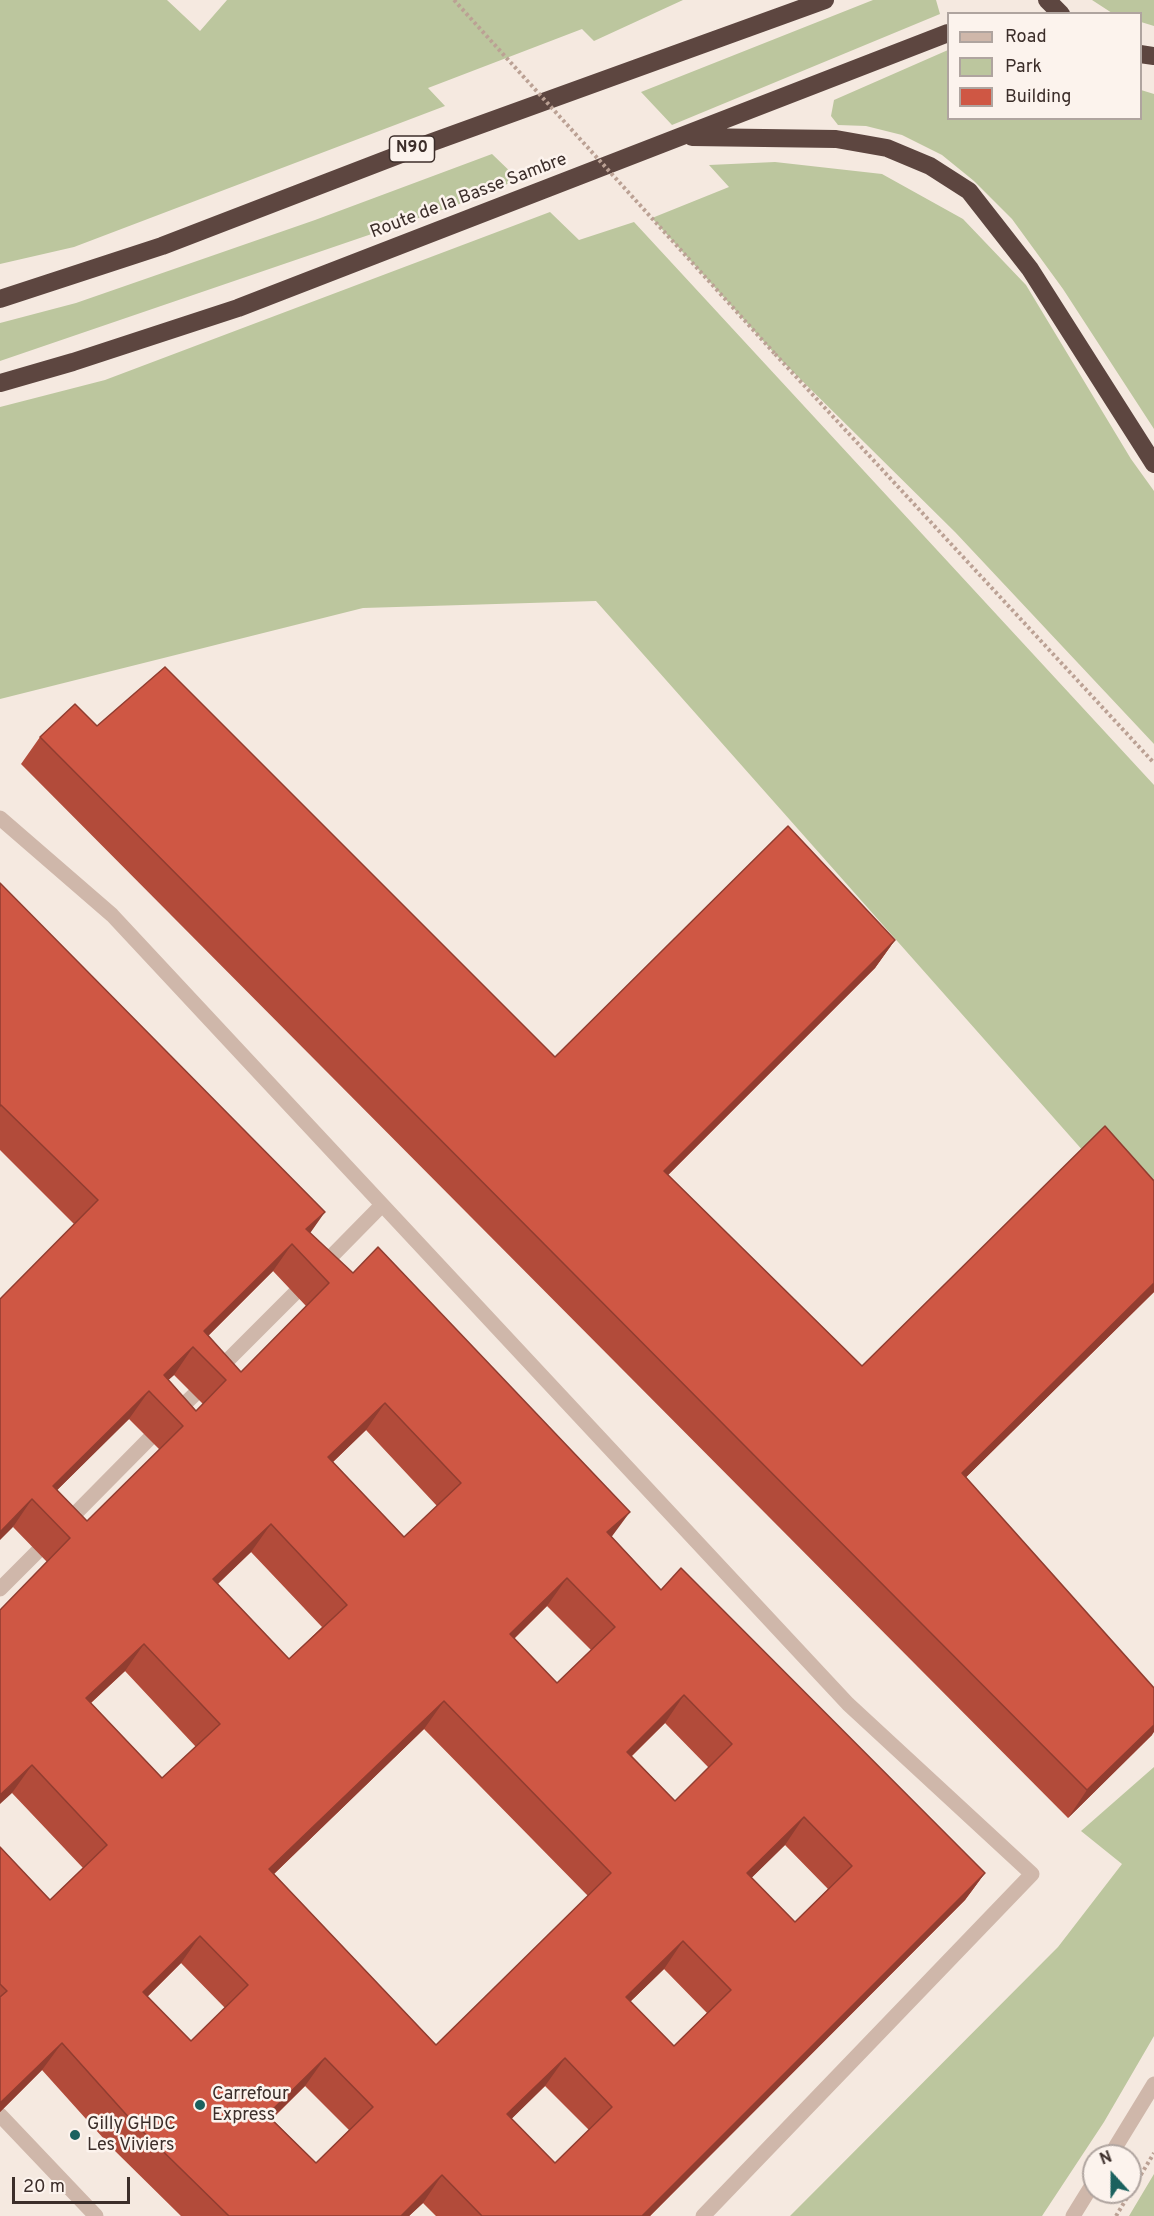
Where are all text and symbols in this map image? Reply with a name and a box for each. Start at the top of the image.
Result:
legend [947,12,1142,120]
text: Road [1005,26,1047,49]
text: Park [1005,56,1042,79]
text: Building [1005,86,1071,109]
road number: N90 [390,136,434,162]
street label: Route de la Basse Sambre [368,150,570,244]
place label: Carrefour Express [212,2084,289,2126]
marker: Carrefour Express [193,2098,207,2112]
place label: Gilly GHDC Les Viviers [87,2114,176,2156]
marker: Gilly GHDC Les Viviers [68,2128,82,2142]
north arrow [1082,2144,1142,2204]
text: N [1097,2148,1115,2170]
scale bar [15,2165,134,2203]
text: 20 m [23,2176,65,2199]

